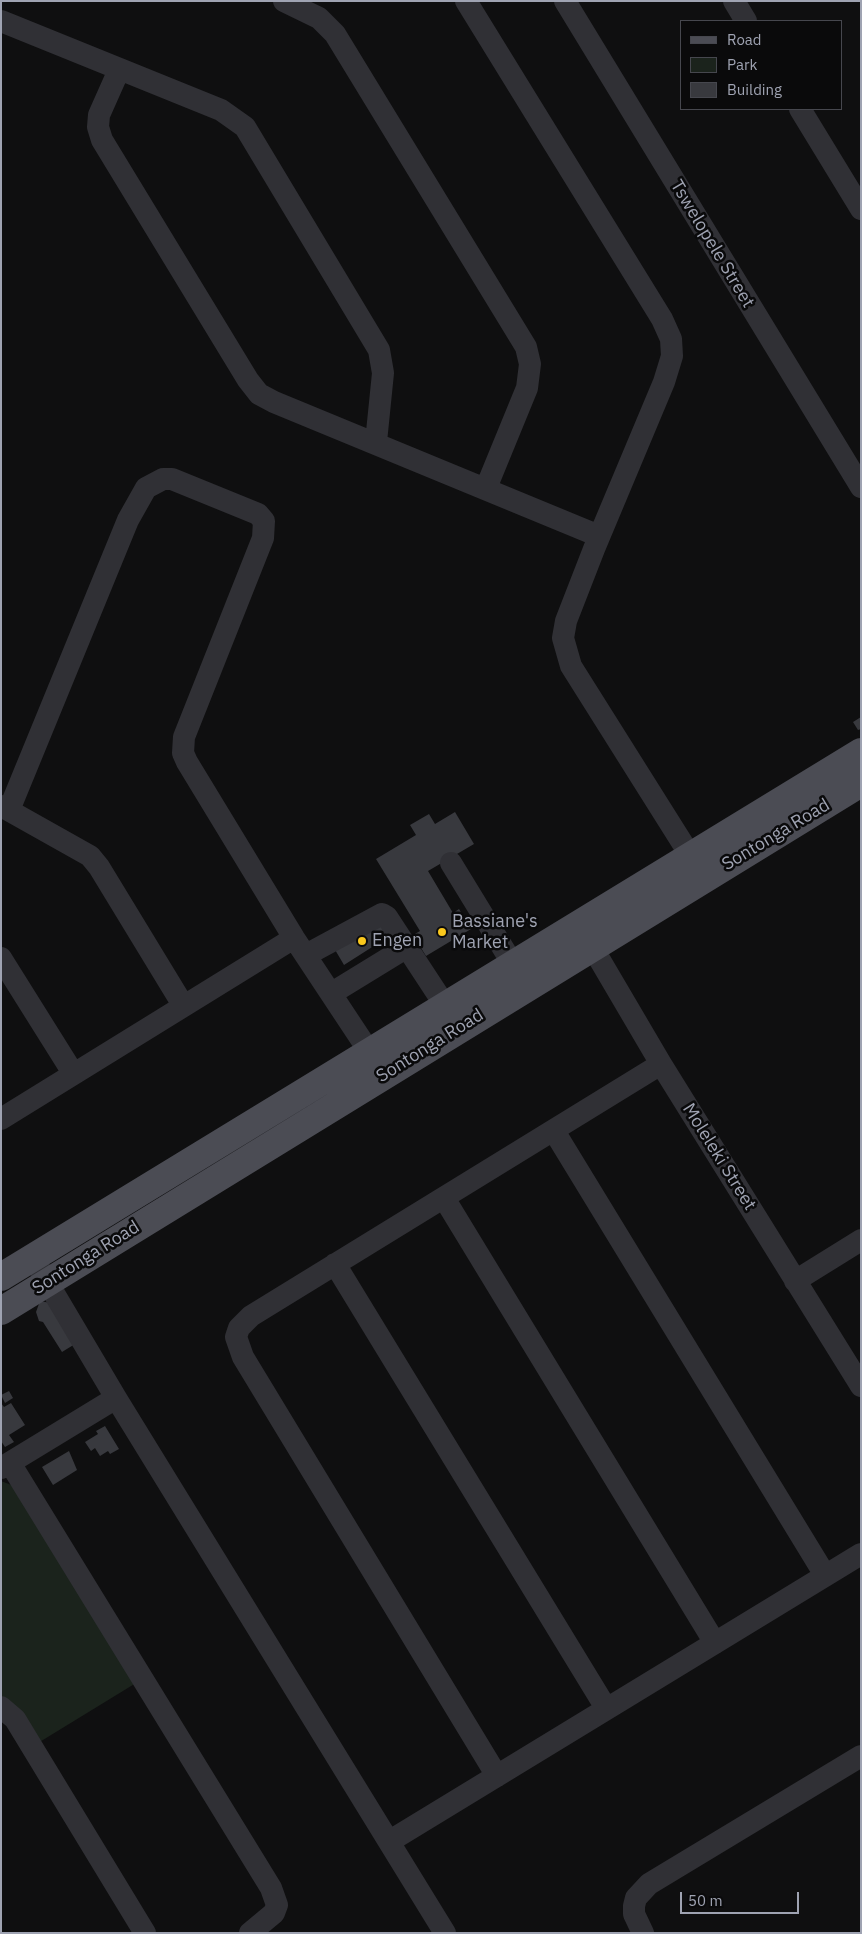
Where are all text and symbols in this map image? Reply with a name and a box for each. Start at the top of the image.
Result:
legend [680,20,842,110]
text: Road [727,30,762,49]
text: Park [727,55,757,74]
text: Building [727,80,782,99]
street label: Tswelopele Street [665,176,759,312]
street label: Sontonga Road [718,794,834,876]
place label: Bassiane's Market [452,911,538,954]
marker: Bassiane's Market [436,926,448,938]
place label: Engen [372,930,422,952]
marker: Engen [356,935,368,947]
street label: Sontonga Road [373,1005,487,1087]
street label: Moleleki Street [678,1100,760,1214]
street label: Sontonga Road [29,1217,143,1299]
scale bar [682,1882,801,1914]
text: 50 m [688,1891,723,1910]

